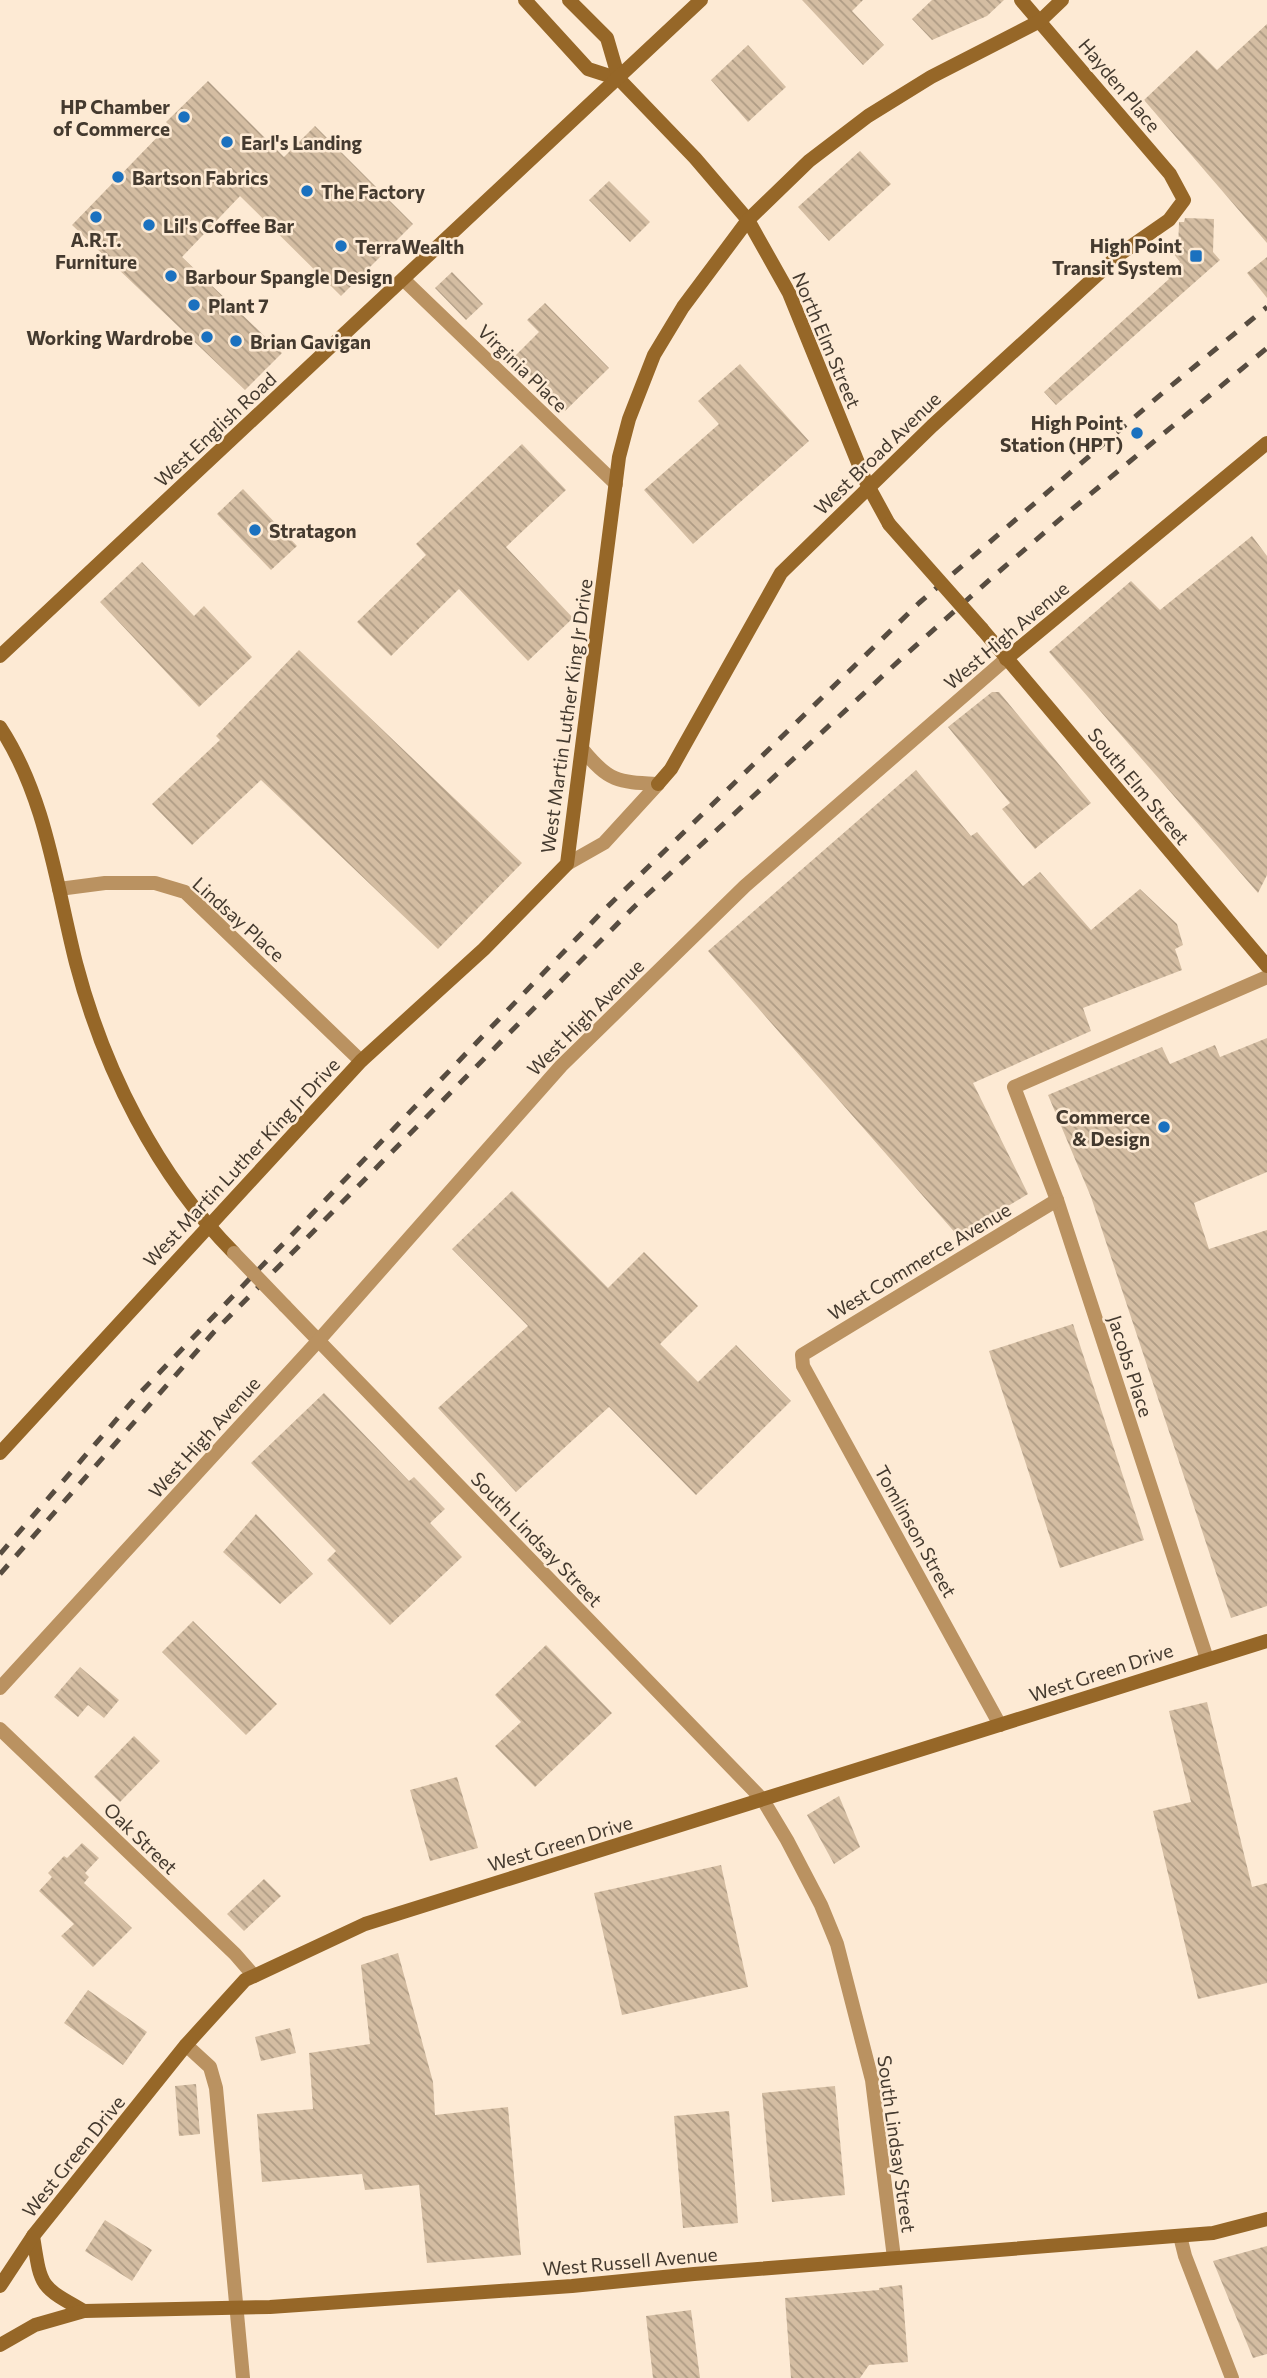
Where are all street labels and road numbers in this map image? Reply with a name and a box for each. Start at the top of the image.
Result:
street label: Hayden Place [1074,33,1166,137]
street label: North Elm Street [788,268,866,412]
street label: Virginia Place [473,319,573,417]
street label: West English Road [149,367,281,491]
street label: West Broad Avenue [809,387,945,519]
street label: West High Avenue [939,576,1073,694]
street label: West Martin Luther King Jr Drive [535,577,597,855]
street label: South Elm Street [1083,723,1195,849]
street label: Lindsay Place [188,872,290,966]
street label: West High Avenue [522,954,648,1080]
street label: West Martin Luther King Jr Drive [138,1053,344,1271]
street label: West Commerce Avenue [823,1197,1015,1325]
street label: Jacobs Place [1104,1312,1158,1420]
street label: West High Avenue [143,1372,265,1502]
street label: Tomlinson Street [870,1461,962,1601]
street label: South Lindsay Street [467,1467,607,1611]
street label: West Green Drive [1026,1638,1176,1706]
street label: Oak Street [100,1797,183,1879]
street label: West Green Drive [485,1810,635,1876]
street label: South Lindsay Street [873,2054,921,2234]
street label: West Green Drive [17,2091,129,2221]
street label: West Russell Avenue [542,2242,718,2280]

